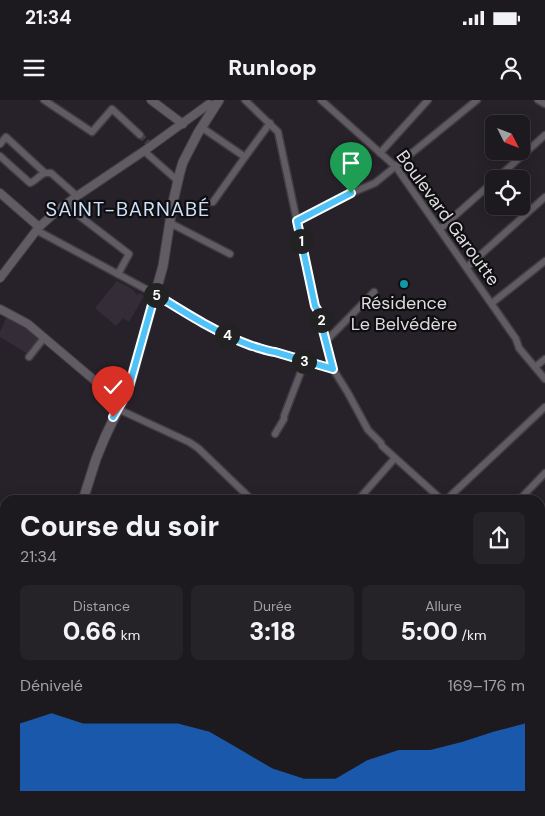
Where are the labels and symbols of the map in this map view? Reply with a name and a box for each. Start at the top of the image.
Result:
north arrow [485,115,530,160]
pin [330,142,372,193]
street label: Boulevard Garoutte [391,146,505,290]
district label: SAINT-BARNABÉ [46,196,210,222]
pin: 1 [288,228,314,254]
marker: Résidence Le Belvédère [398,278,410,290]
pin: 5 [144,282,168,308]
place label: Résidence Le Belvédère [351,291,457,336]
pin: 2 [308,308,334,332]
pin: 4 [214,322,240,348]
pin: 3 [292,348,316,374]
pin [92,366,134,417]

